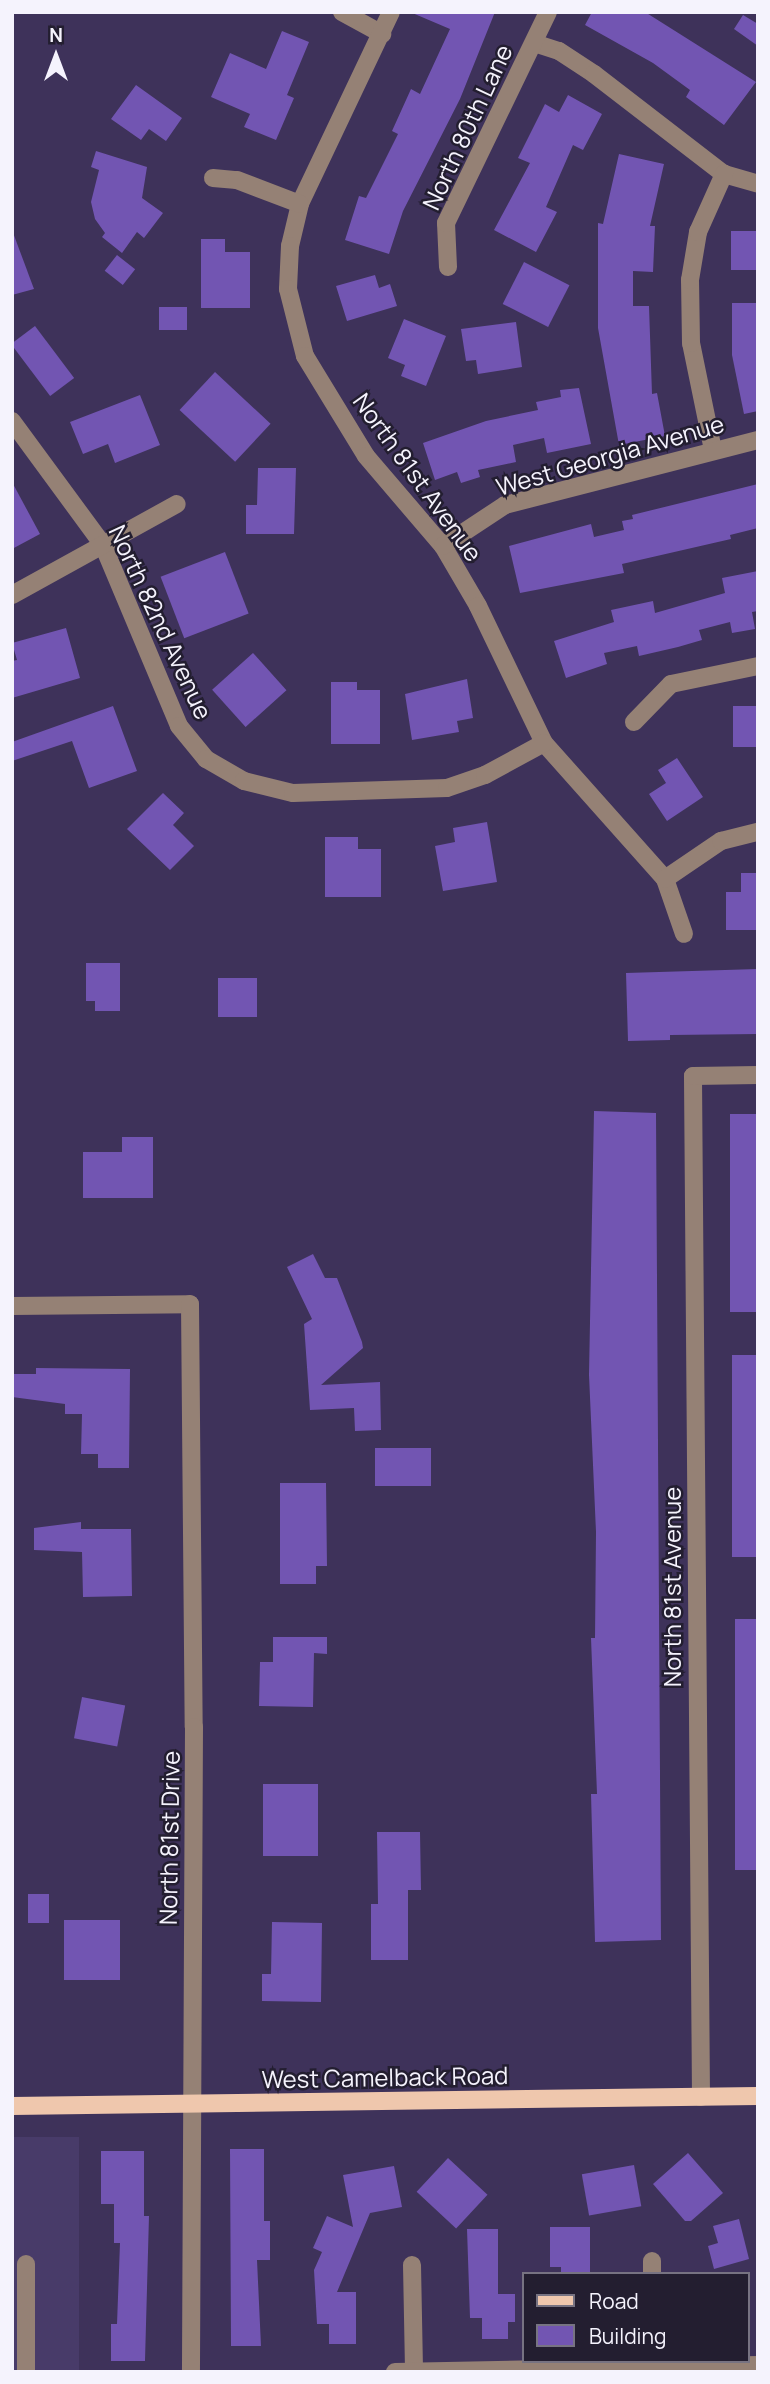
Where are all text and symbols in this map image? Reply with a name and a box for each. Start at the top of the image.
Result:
north arrow [21,21,91,91]
text: N [49,22,63,48]
street label: North 80th Lane [416,40,518,214]
street label: North 81st Avenue [347,387,489,567]
street label: West Georgia Avenue [493,409,727,501]
street label: North 82nd Avenue [103,520,219,724]
street label: North 81st Avenue [658,1487,686,1687]
street label: North 81st Drive [153,1751,185,1925]
street label: West Camelback Road [261,2060,509,2094]
legend [522,2272,749,2363]
text: Road [589,2287,639,2315]
text: Building [589,2322,666,2350]

